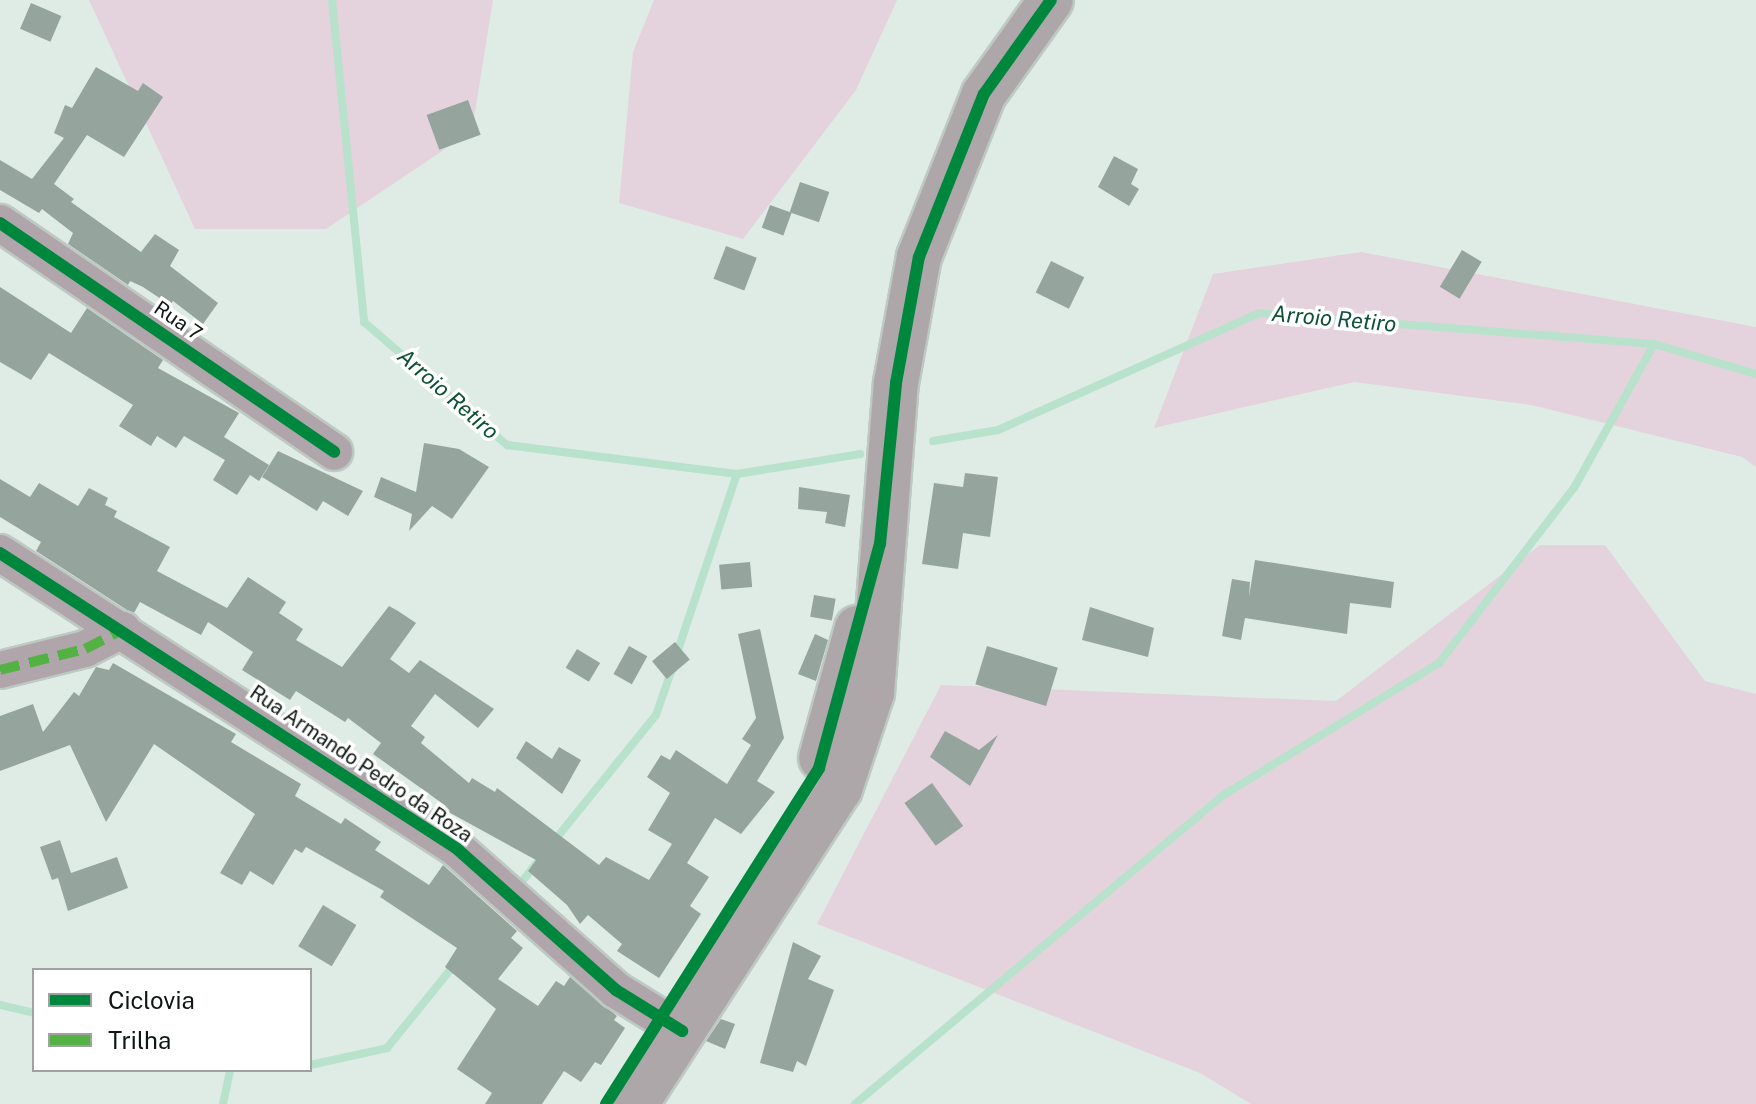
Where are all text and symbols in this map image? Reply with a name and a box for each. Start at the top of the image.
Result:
street label: Rua 7 [149,296,207,346]
water label: Arroio Retiro [1270,300,1398,338]
water label: Arroio Retiro [392,343,504,445]
street label: Rua Armando Pedro da Roza [245,680,477,848]
legend [32,968,312,1072]
text: Ciclovia [108,986,195,1014]
text: Trilha [108,1026,171,1054]

